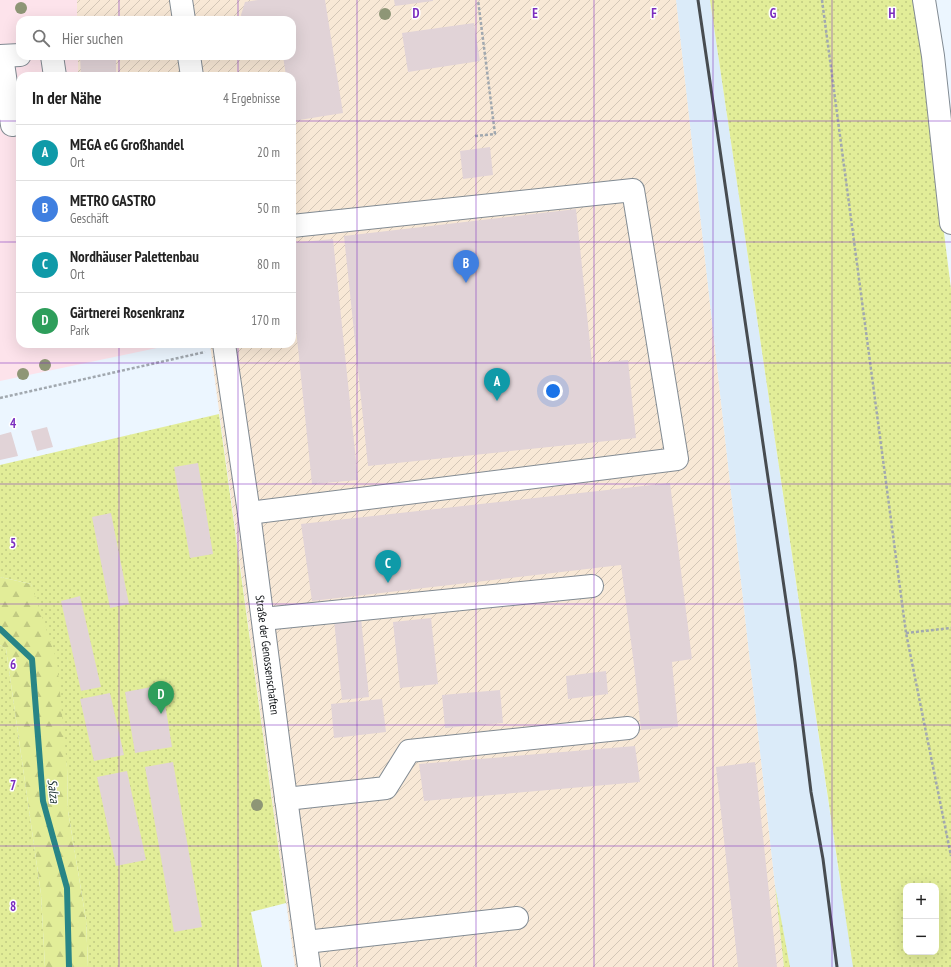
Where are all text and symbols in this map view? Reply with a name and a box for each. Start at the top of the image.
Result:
text: D [413,5,420,22]
text: E [532,5,538,22]
text: F [651,5,657,22]
text: G [770,5,777,22]
text: H [889,5,896,22]
search box [16,16,296,60]
icon: search [30,27,52,49]
text: Hier suchen [62,29,123,48]
text: In der Nähe [32,87,102,109]
text: 4 Ergebnisse [223,90,280,107]
text: MEGA eG Großhandel [70,135,184,154]
text: A [42,144,48,161]
text: 20 m [257,144,280,161]
text: Ort [70,154,85,171]
text: METRO GASTRO [70,191,156,210]
text: B [42,200,48,217]
text: 50 m [257,200,280,217]
text: Geschäft [70,210,108,227]
text: Nordhäuser Palettenbau [70,247,199,266]
pin: B [453,250,479,283]
text: C [42,256,48,273]
text: 80 m [257,256,280,273]
text: Ort [70,266,85,283]
text: Gärtnerei Rosenkranz [70,303,185,322]
text: D [42,312,48,329]
text: 170 m [251,312,280,329]
text: Park [70,322,89,339]
pin: A [484,368,510,401]
your location [543,381,563,401]
text: 4 [10,415,17,432]
text: 5 [10,535,16,552]
pin: C [375,550,401,583]
street label: Straße der Genossenschaften [253,594,283,716]
text: 6 [10,656,16,673]
pin: D [148,681,174,714]
text: 7 [10,777,16,794]
water label: Salza [44,778,63,805]
map controls [903,883,939,955]
button: + [903,883,939,919]
text: 8 [10,898,16,915]
button: − [903,919,939,955]

